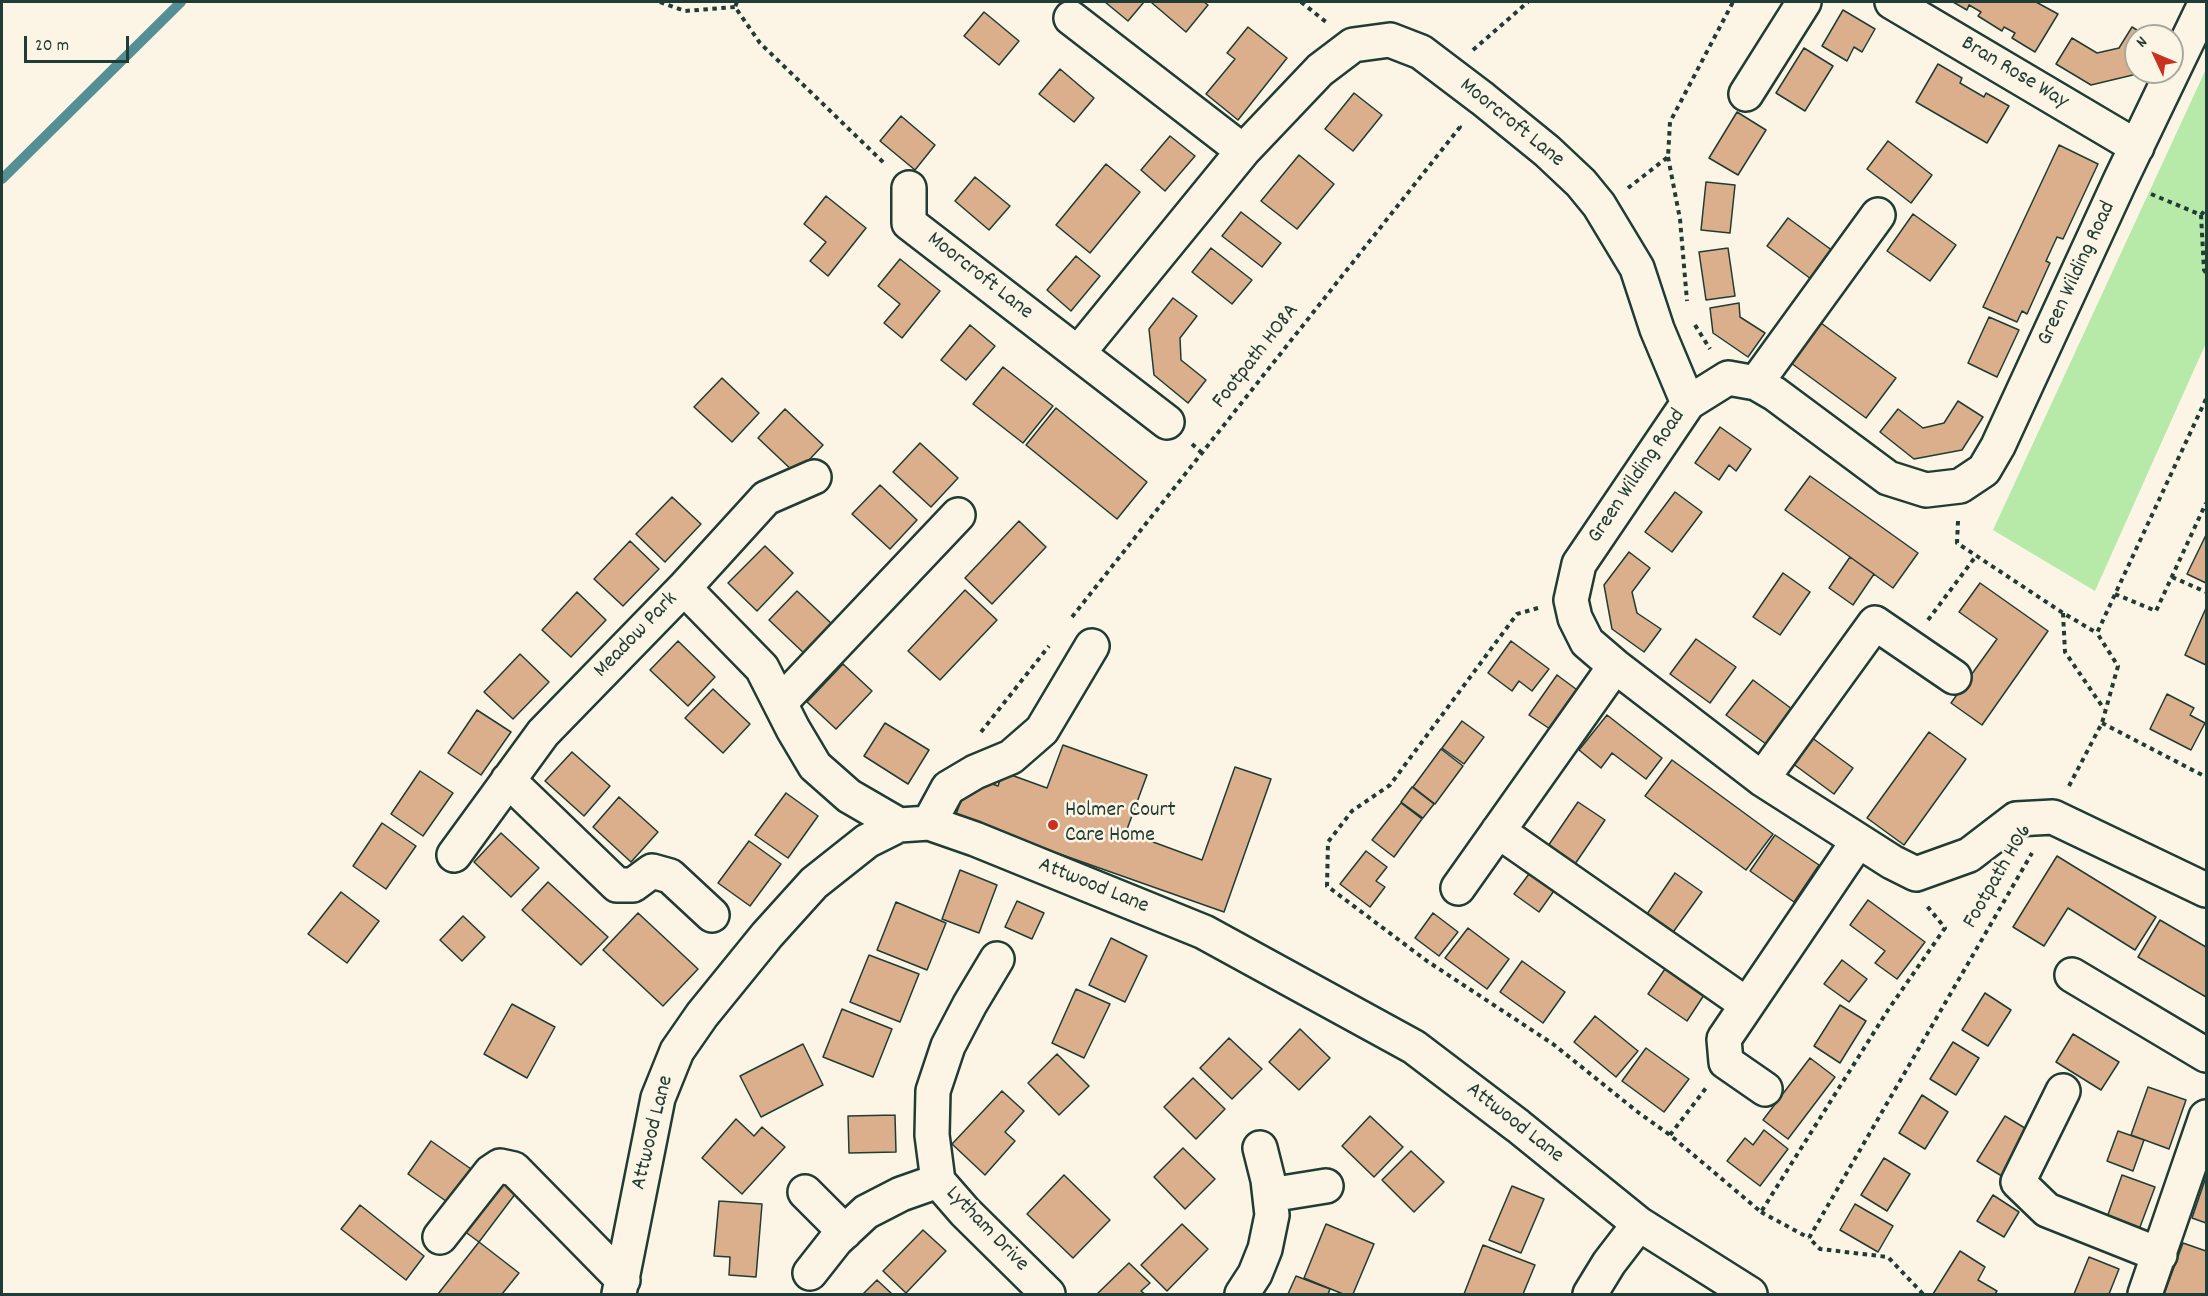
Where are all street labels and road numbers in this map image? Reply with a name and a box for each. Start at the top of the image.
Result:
street label: Bran Rose Way [1956,32,2072,116]
street label: Moorcroft Lane [1453,74,1569,174]
street label: Green Wilding Road [2033,198,2123,350]
street label: Moorcroft Lane [921,227,1037,327]
street label: Footpath HO8A [1208,299,1306,415]
street label: Green Wilding Road [1583,405,1693,549]
street label: Meadow Park [589,587,685,685]
street label: Footpath HO6 [1959,820,2039,934]
street label: Attwood Lane [1034,853,1152,921]
street label: Attwood Lane [627,1073,681,1193]
street label: Attwood Lane [1460,1078,1568,1170]
street label: Lytham Drive [939,1182,1033,1278]

